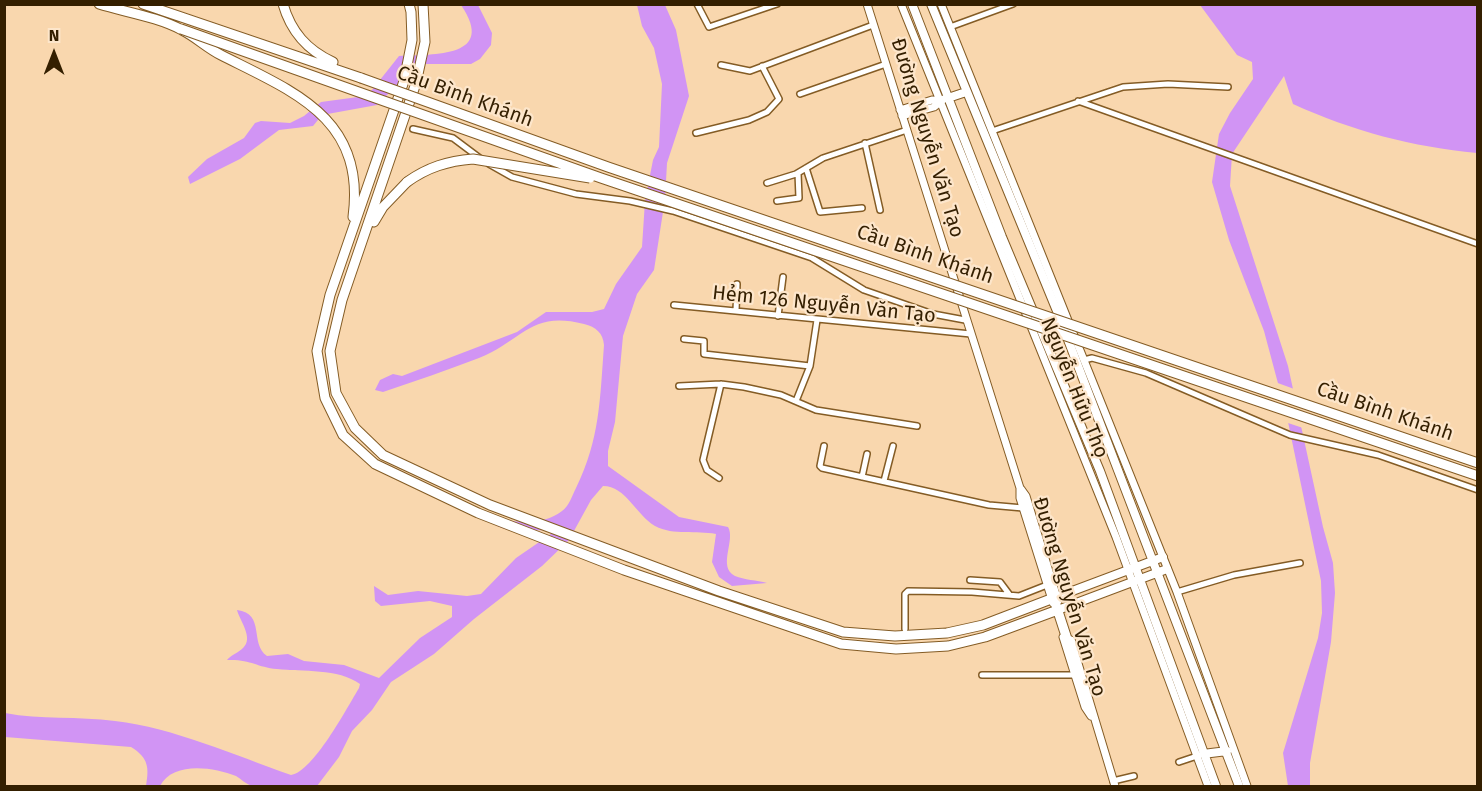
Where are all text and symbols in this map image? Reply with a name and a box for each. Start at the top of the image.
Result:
north arrow [24,24,84,84]
text: N [49,26,59,45]
street label: Đường Nguyễn Văn Tạo [885,35,969,241]
street label: Cầu Bình Khánh [394,61,536,133]
street label: Cầu Bình Khánh [853,220,997,290]
street label: Hẻm 126 Nguyễn Văn Tạo [711,281,937,329]
street label: Nguyễn Hữu Thọ [1035,314,1113,462]
street label: Cầu Bình Khánh [1313,377,1457,447]
street label: Đường Nguyễn Văn Tạo [1027,494,1111,700]

